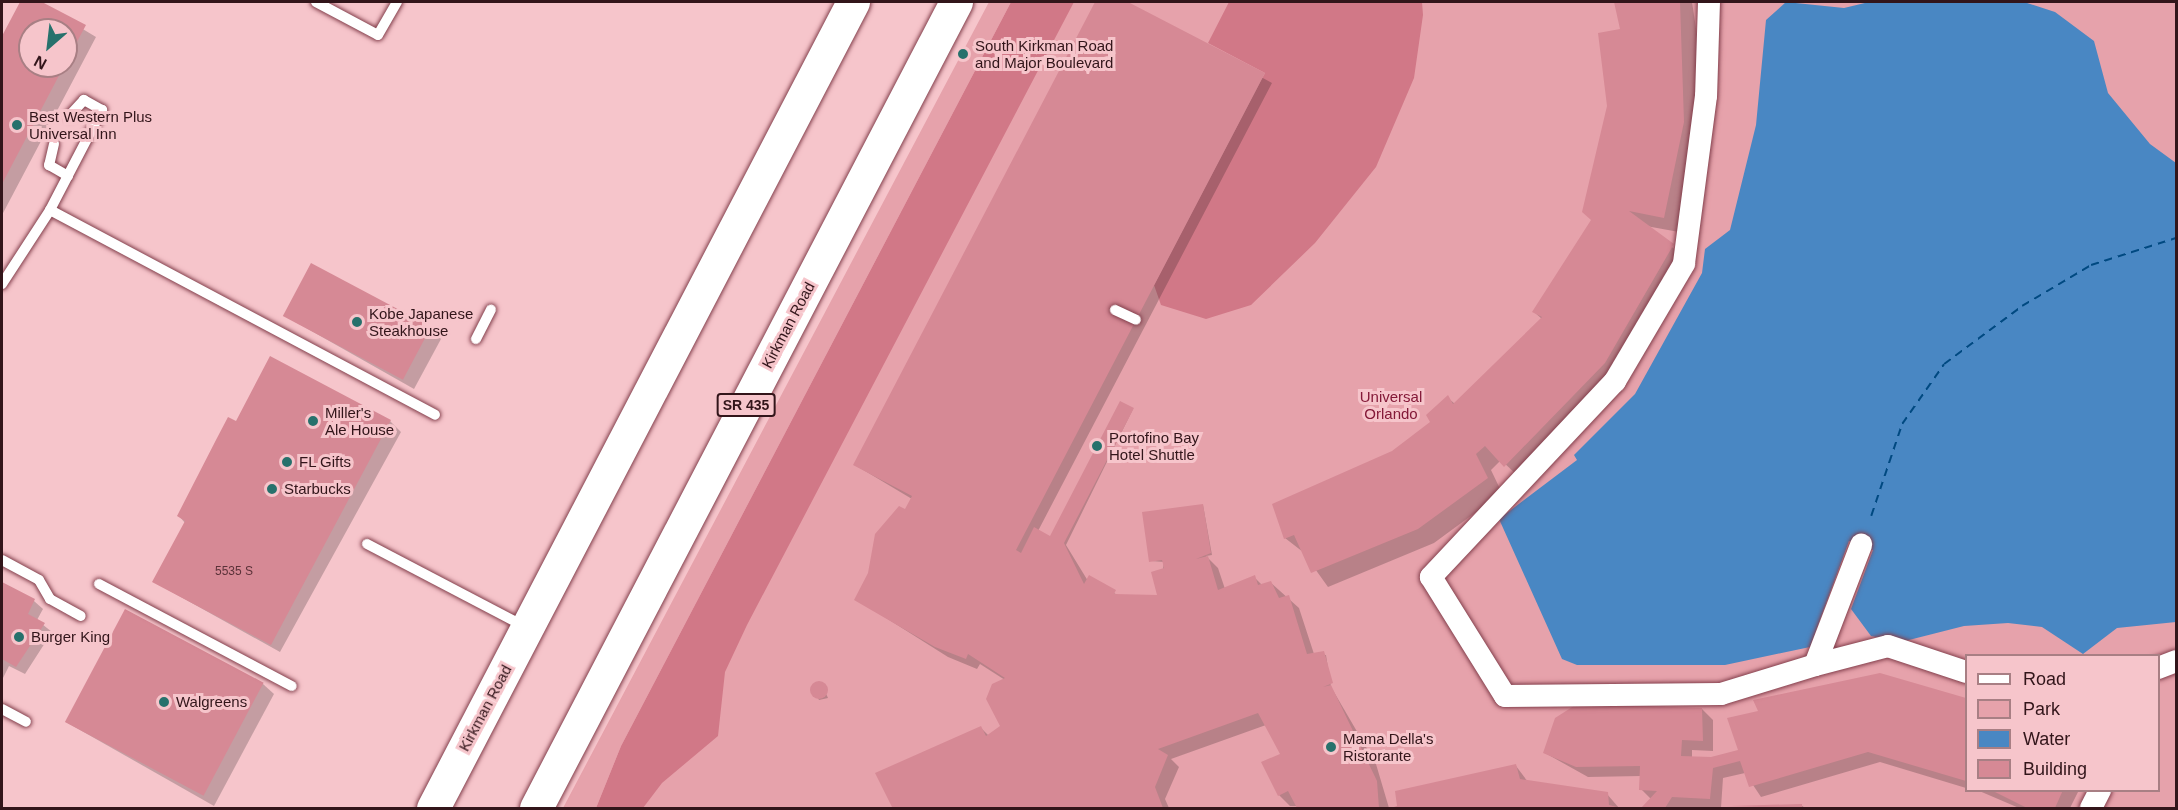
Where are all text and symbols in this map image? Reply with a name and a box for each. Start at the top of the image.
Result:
north arrow [18,18,78,78]
place label: South Kirkman Road and Major Boulevard [975,36,1113,71]
marker: South Kirkman Road and Major Boulevard [956,47,970,61]
text: N [31,52,49,73]
place label: Best Western Plus Universal Inn [29,107,152,142]
marker: Best Western Plus Universal Inn [10,118,24,132]
street label: Kirkman Road [758,279,818,371]
place label: Kobe Japanese Steakhouse [369,304,473,339]
marker: Kobe Japanese Steakhouse [350,315,364,329]
park label: Universal Orlando [1360,387,1422,422]
road number: SR 435 [716,394,776,416]
place label: Miller's Ale House [325,403,394,438]
marker: Miller's Ale House [306,414,320,428]
place label: Portofino Bay Hotel Shuttle [1109,428,1199,463]
marker: Portofino Bay Hotel Shuttle [1090,439,1104,453]
place label: FL Gifts [299,453,352,471]
marker: FL Gifts [280,455,294,469]
place label: Starbucks [284,480,351,498]
marker: Starbucks [265,482,279,496]
house number: 5535 S [215,565,253,579]
place label: Burger King [31,628,110,646]
marker: Burger King [12,630,26,644]
legend [1965,654,2160,792]
street label: Kirkman Road [455,662,515,754]
text: Road [2023,669,2066,689]
place label: Walgreens [176,693,247,711]
marker: Walgreens [157,695,171,709]
text: Park [2023,699,2060,719]
place label: Mama Della's Ristorante [1343,729,1433,764]
text: Water [2023,729,2070,749]
marker: Mama Della's Ristorante [1324,740,1338,754]
text: Building [2023,759,2087,779]

